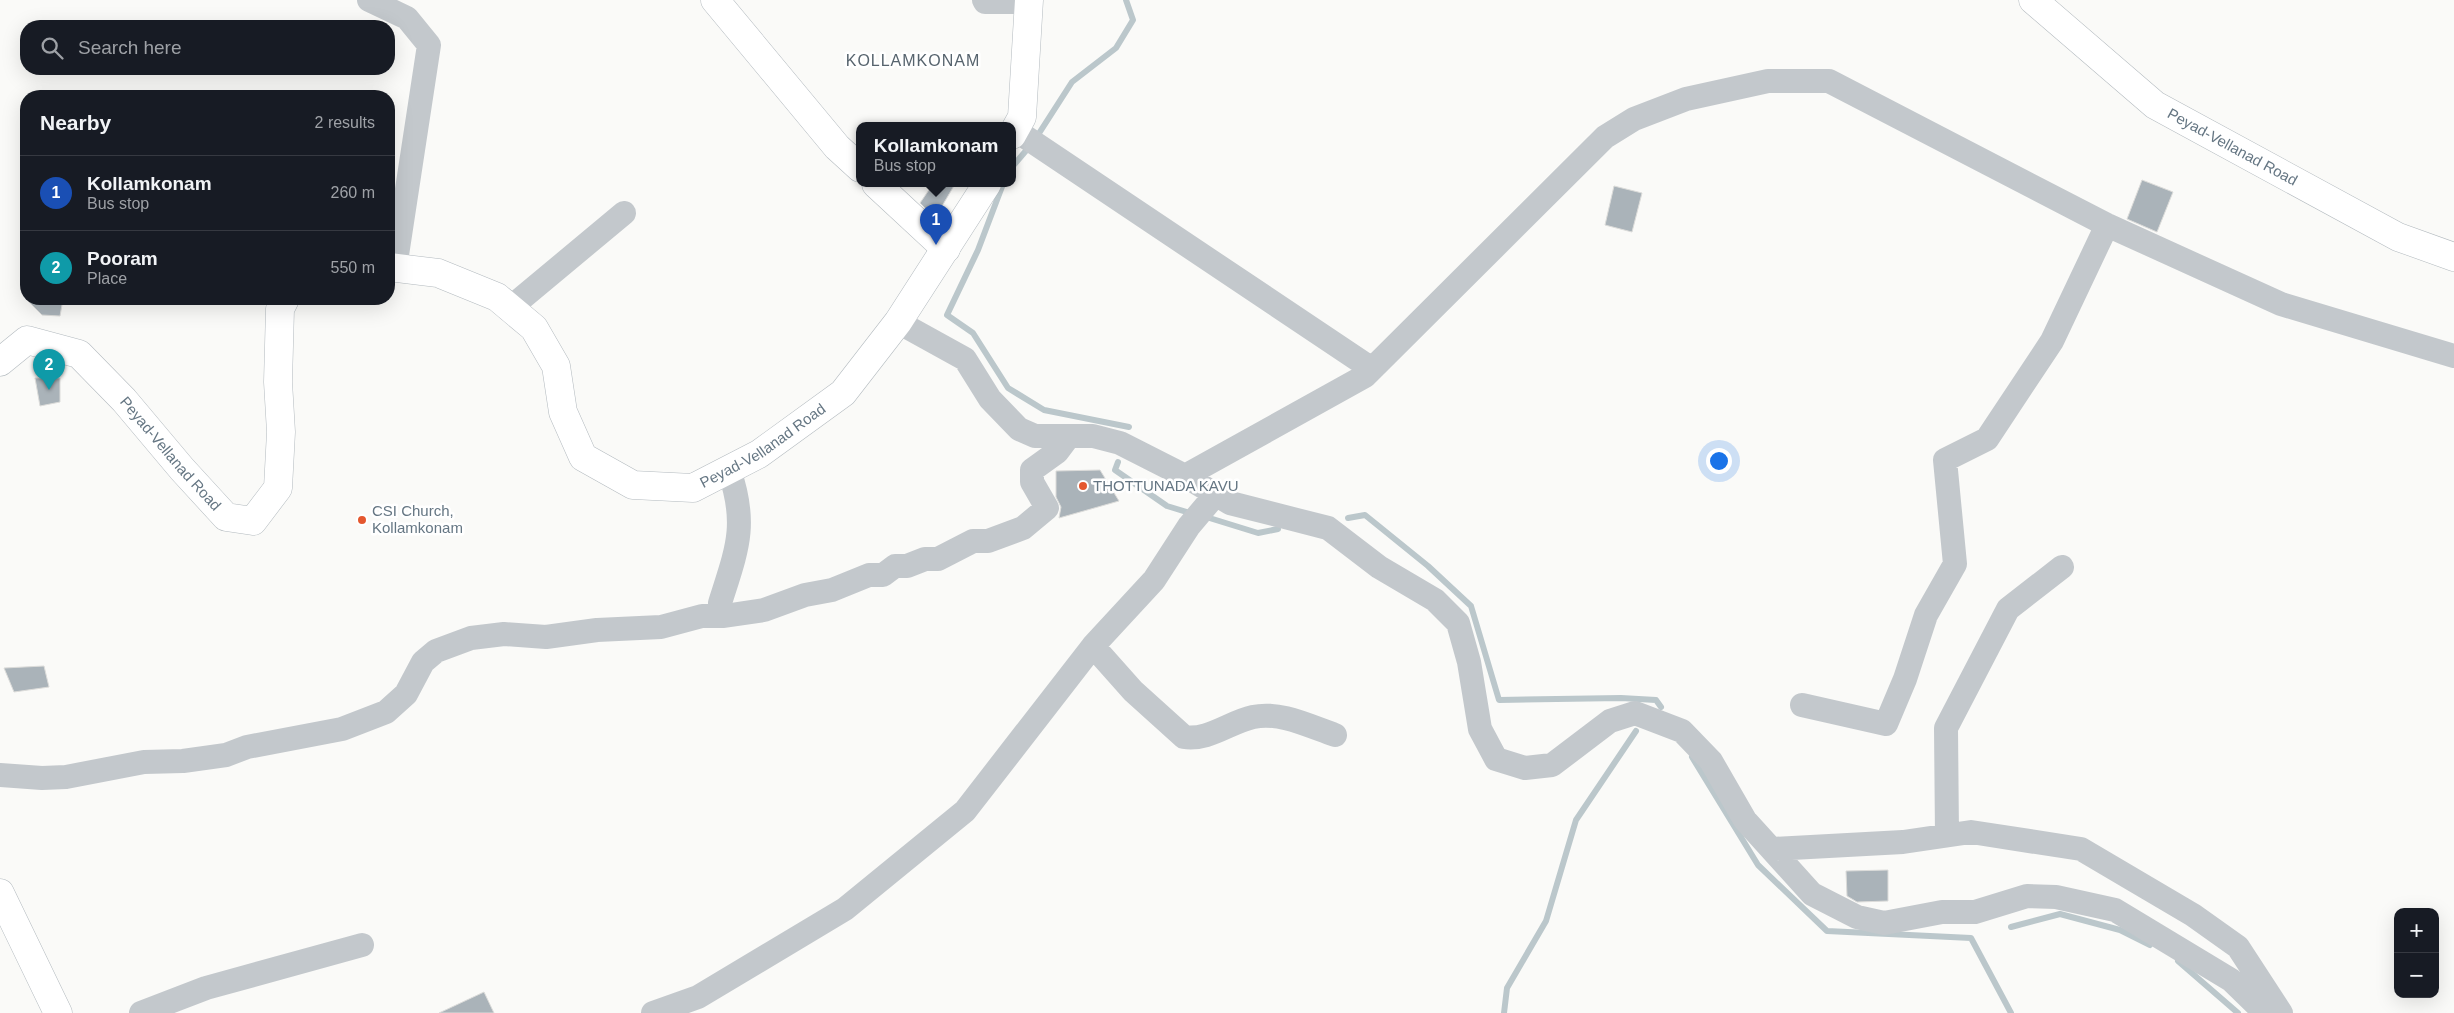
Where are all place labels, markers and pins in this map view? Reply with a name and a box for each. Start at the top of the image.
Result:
pin: 1 [920,204,952,245]
pin: 2 [33,349,65,390]
place label: THOTTUNADA KAVU [1093,477,1239,494]
marker: THOTTUNADA KAVU [1077,480,1089,492]
place label: CSI Church, Kollamkonam [372,502,463,536]
marker: CSI Church, Kollamkonam [356,514,368,526]

